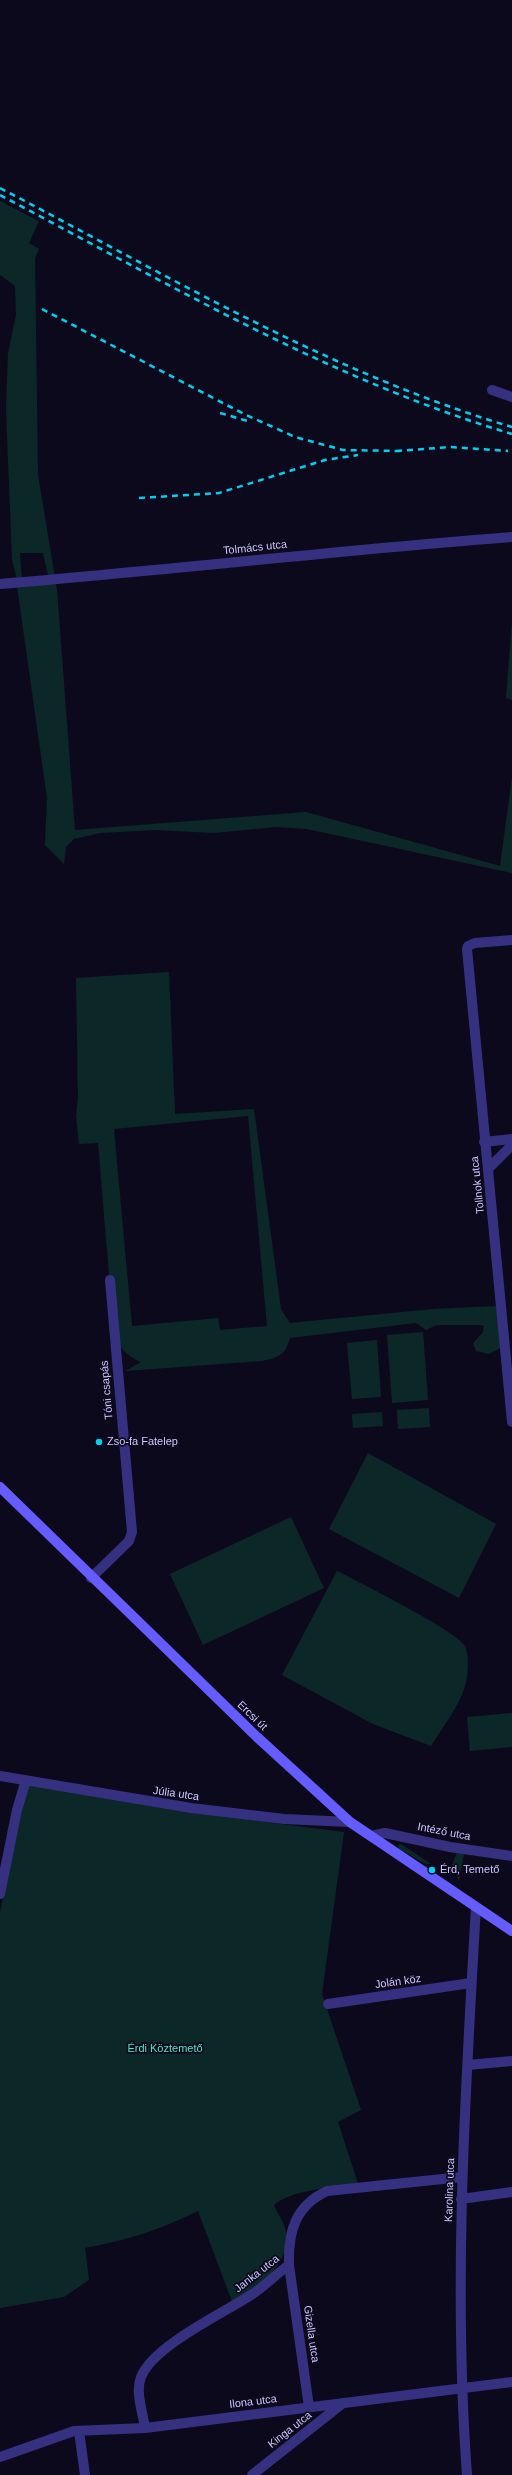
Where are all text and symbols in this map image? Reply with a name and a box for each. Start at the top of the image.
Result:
street label: Tolmács utca [222,538,288,558]
street label: Tollnok utca [468,1155,488,1215]
street label: Tóni csapás [98,1360,116,1420]
place label: Zso-fa Fatelep [107,1435,178,1449]
marker: Zso-fa Fatelep [94,1437,104,1447]
street label: Ercsi út [234,1699,270,1733]
street label: Júlia utca [152,1784,200,1804]
street label: Intéző utca [416,1820,472,1844]
place label: Érd, Temető [440,1863,499,1877]
marker: Érd, Temető [427,1865,437,1875]
street label: Jolán köz [374,1972,422,1992]
park label: Érdi Köztemető [127,2042,203,2056]
street label: Karolina utca [442,2158,458,2222]
street label: Janka utca [232,2252,282,2296]
street label: Gizella utca [300,2305,322,2363]
street label: Ilona utca [229,2393,277,2411]
street label: Kinga utca [265,2409,315,2451]

